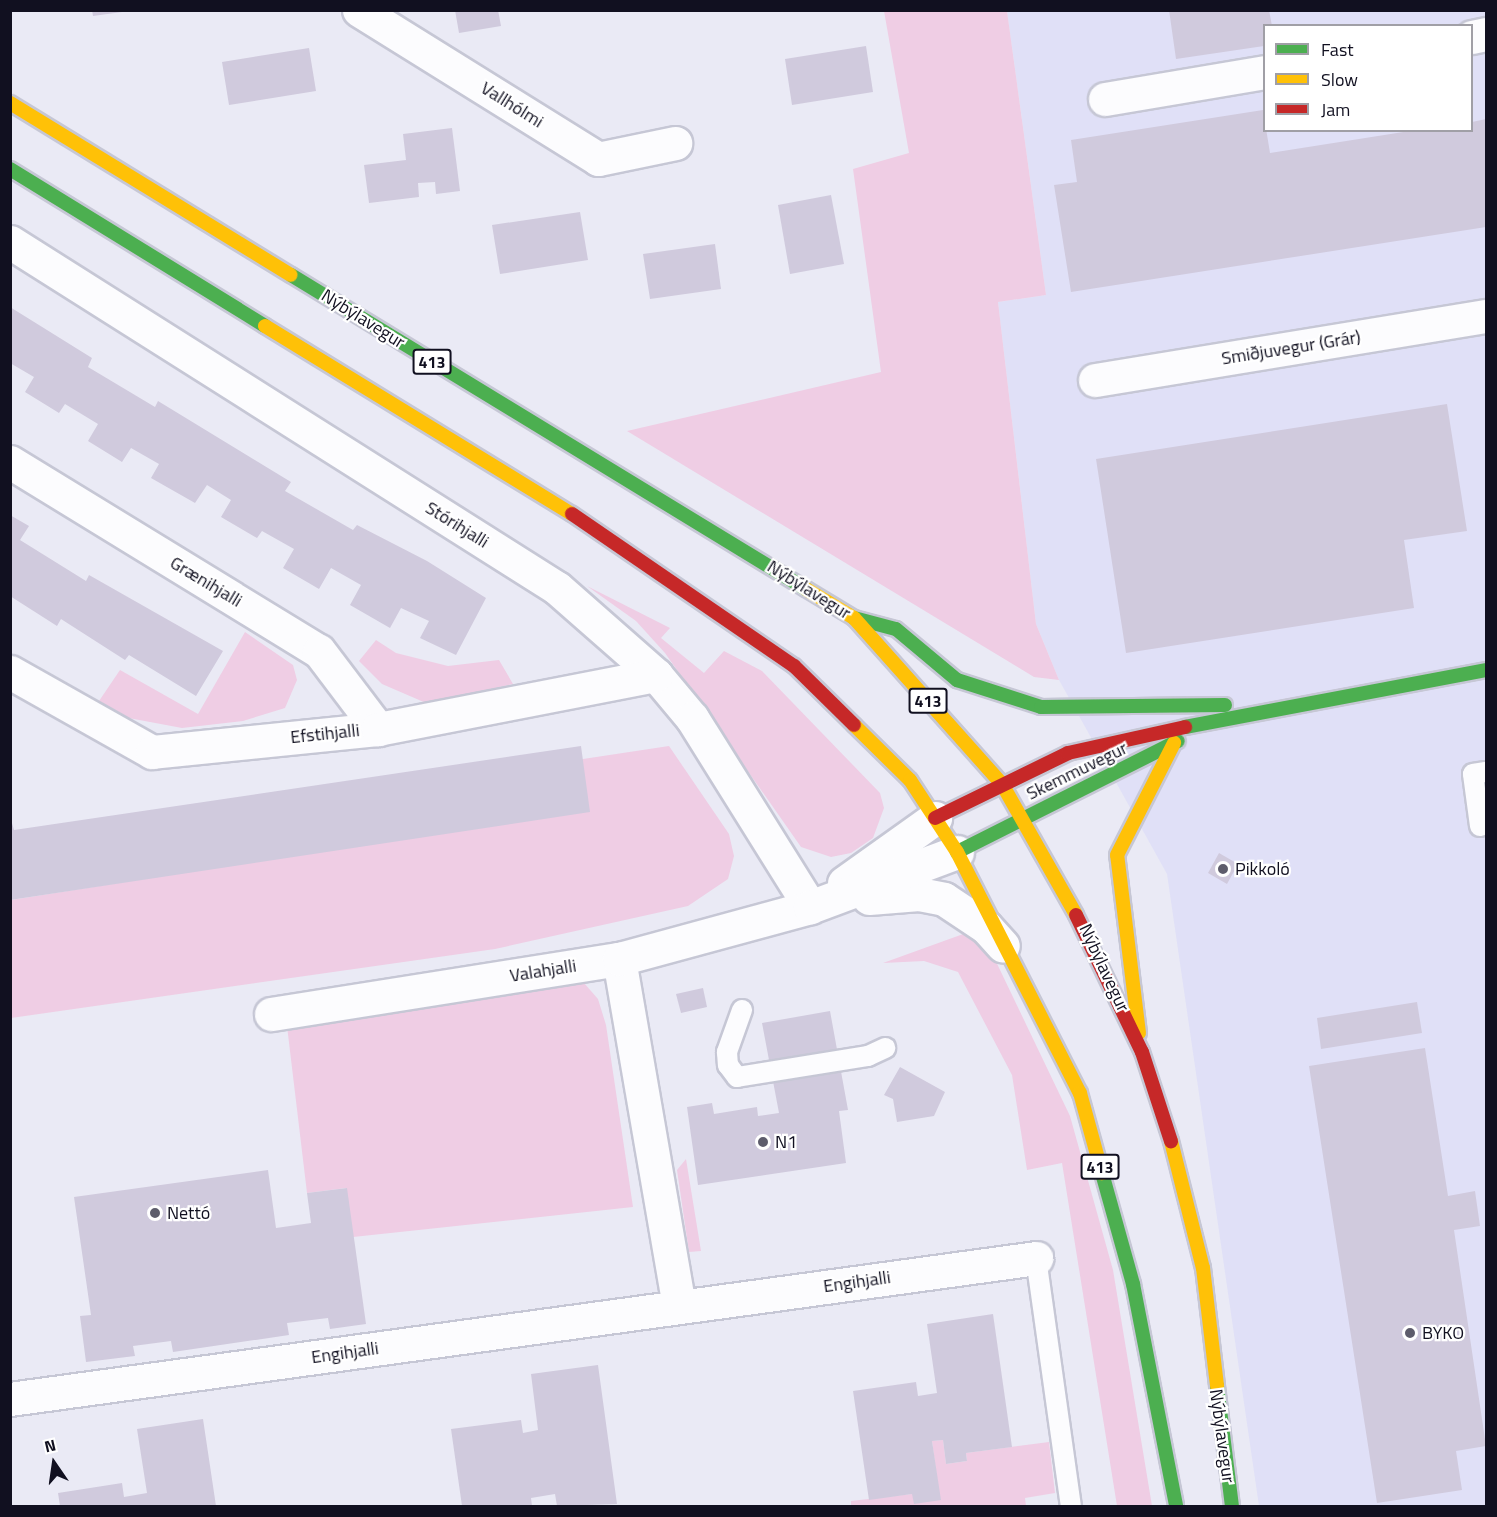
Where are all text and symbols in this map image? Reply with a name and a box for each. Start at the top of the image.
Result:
legend [1263,24,1473,132]
text: Fast [1321,36,1354,63]
text: Slow [1321,66,1358,93]
street label: Vallhólmi [477,77,547,133]
text: Jam [1321,96,1350,123]
street label: Nýbýlavegur [317,285,409,353]
street label: Smiðjuvegur (Grár) [1220,326,1362,370]
road number: 413 [412,349,452,375]
street label: Stórihjalli [421,497,493,553]
street label: Grænihjalli [166,552,246,612]
street label: Nýbýlavegur [763,556,855,624]
road number: 413 [908,688,948,714]
street label: Efstihjalli [289,720,361,748]
street label: Skemmuvegur [1023,737,1131,805]
place label: Pikkoló [1235,858,1290,880]
marker: Pikkoló [1216,862,1230,876]
street label: Nýbýlavegur [1074,921,1134,1015]
street label: Valahjalli [508,955,578,987]
place label: N1 [775,1131,797,1153]
marker: N1 [756,1135,770,1149]
road number: 413 [1080,1154,1120,1180]
place label: Nettó [167,1202,210,1224]
marker: Nettó [148,1206,162,1220]
street label: Engihjalli [822,1267,892,1297]
place label: BYKO [1422,1322,1464,1344]
marker: BYKO [1403,1326,1417,1340]
street label: Engihjalli [310,1338,380,1368]
street label: Nýbýlavegur [1205,1388,1239,1484]
north arrow [24,1433,84,1493]
text: N [42,1433,58,1458]

